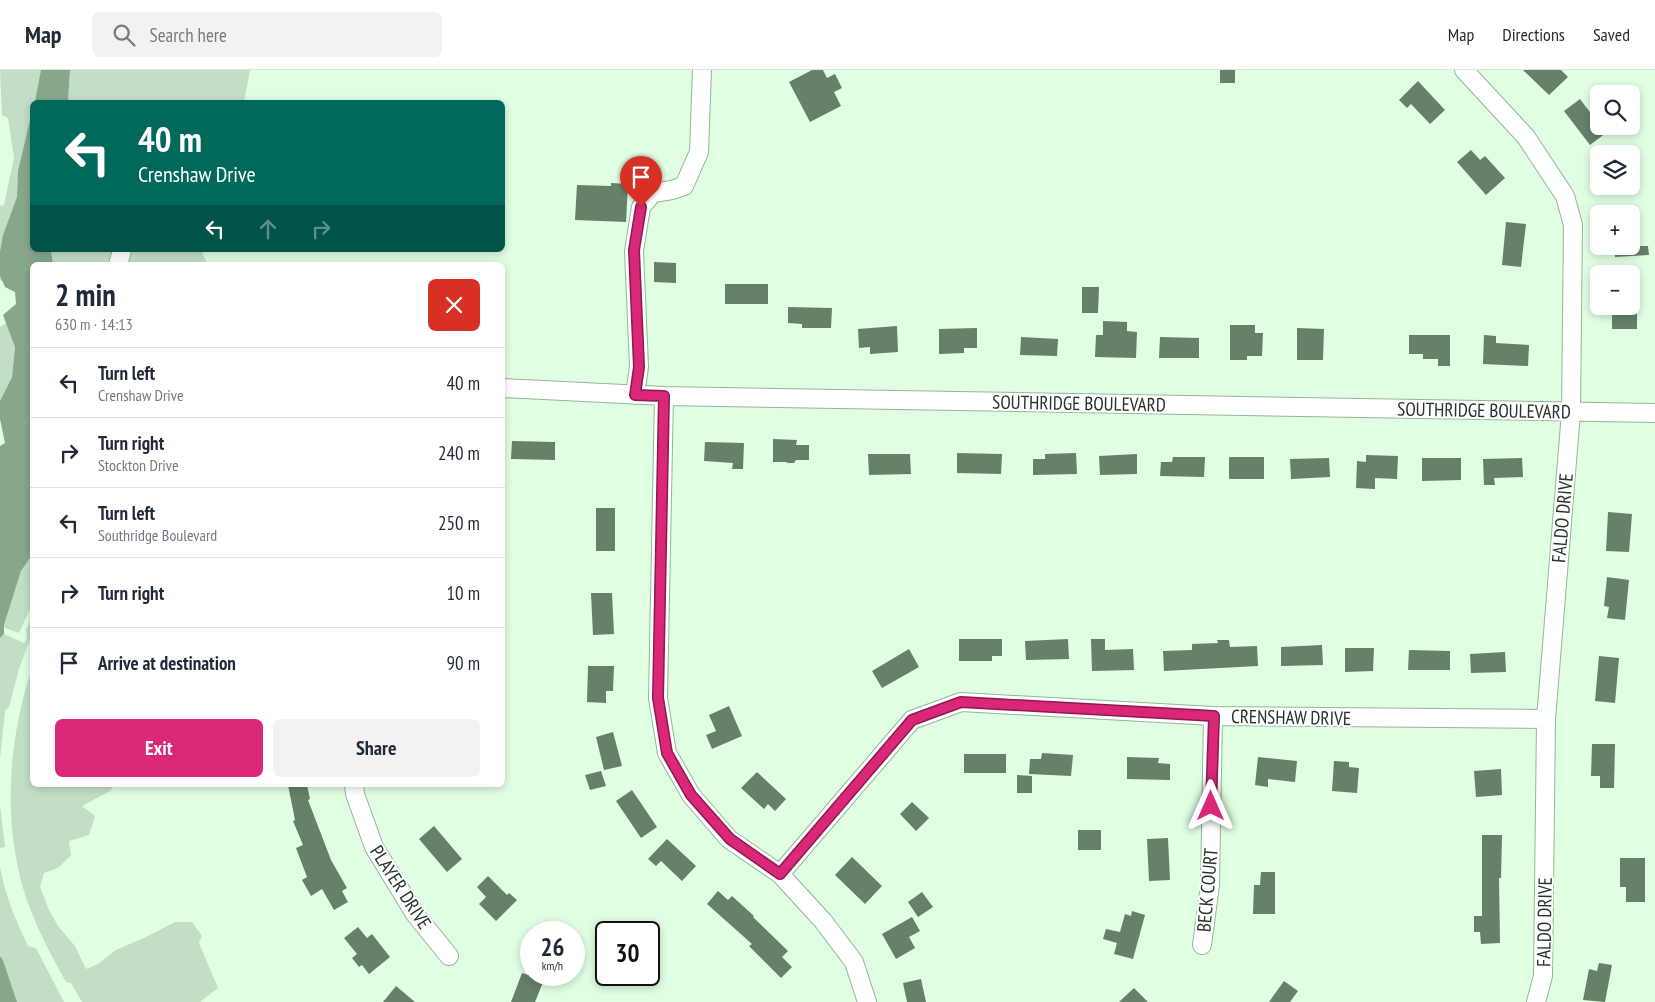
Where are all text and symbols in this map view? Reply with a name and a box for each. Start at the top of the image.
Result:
search box [92,12,442,57]
text: Map [25,19,62,50]
icon: search [110,21,138,49]
text: Search here [150,23,227,47]
text: Map [1448,23,1474,46]
text: Directions [1502,23,1565,46]
text: Saved [1593,23,1630,46]
map controls [1590,85,1640,315]
button: search [1590,85,1640,135]
text: 40 m [138,116,202,162]
icon: left [55,120,120,185]
button: layers [1590,145,1640,195]
pin [620,156,662,207]
text: Crenshaw Drive [138,160,256,188]
icon: arrive [627,163,655,191]
button: + [1590,205,1640,255]
icon: left [201,215,229,243]
icon: ahead [254,215,282,243]
icon: right [307,215,335,243]
button: − [1590,265,1640,315]
text: 2 min [55,275,116,314]
button: close [428,279,480,331]
text: 630 m · 14:13 [55,314,133,334]
text: Turn left [98,361,155,385]
icon: left [55,369,83,397]
text: 40 m [447,371,480,395]
text: Crenshaw Drive [98,385,184,405]
street label: SOUTHRIDGE BOULEVARD [992,389,1166,417]
street label: SOUTHRIDGE BOULEVARD [1397,396,1571,424]
text: Turn right [98,431,164,455]
icon: right [55,439,83,467]
text: 240 m [438,441,480,465]
text: Stockton Drive [98,455,179,475]
street label: FALDO DRIVE [1546,472,1578,564]
text: Turn left [98,501,155,525]
icon: left [55,509,83,537]
text: 250 m [438,511,480,535]
text: Southridge Boulevard [98,525,217,545]
icon: right [55,579,83,607]
text: Turn right [98,581,164,605]
text: 10 m [447,581,480,605]
icon: arrive [55,649,83,677]
text: Arrive at destination [98,651,236,675]
text: 90 m [447,651,480,675]
street label: CRENSHAW DRIVE [1231,704,1351,730]
button: Exit [55,719,263,777]
button: Share [273,719,480,777]
position arrow [1184,779,1236,831]
street label: PLAYER DRIVE [365,841,437,933]
street label: BECK COURT [1191,847,1223,933]
street label: FALDO DRIVE [1531,877,1557,967]
speed limit sign: 30 [595,921,660,986]
text: 26 [541,931,564,963]
text: km/h [542,958,563,973]

